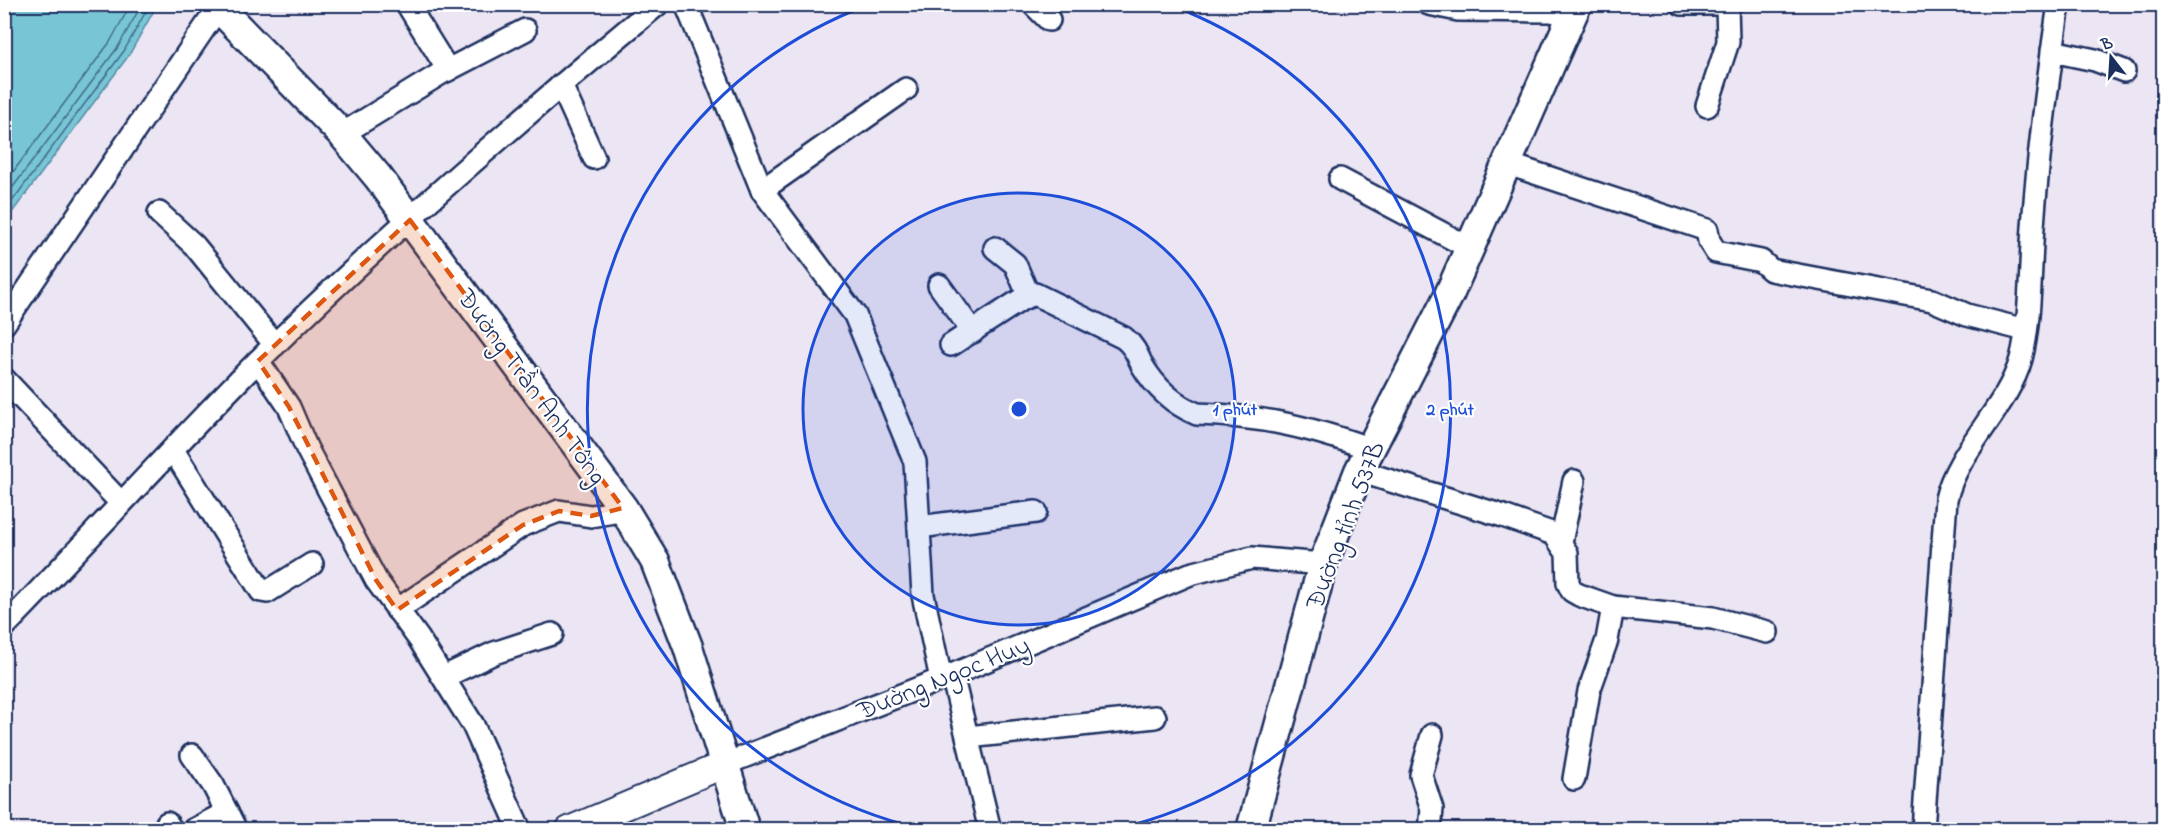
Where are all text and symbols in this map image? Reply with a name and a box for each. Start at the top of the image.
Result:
north arrow [2081,27,2141,87]
text: B [2098,31,2116,58]
street label: Đường Trần Anh Tông [446,281,615,494]
text: 1 phút [1213,398,1258,424]
text: 2 phút [1425,398,1475,424]
centre of rings [1009,399,1029,419]
street label: Đường tỉnh 537B [1297,436,1396,617]
street label: Đường Ngọc Huy [851,628,1036,732]

